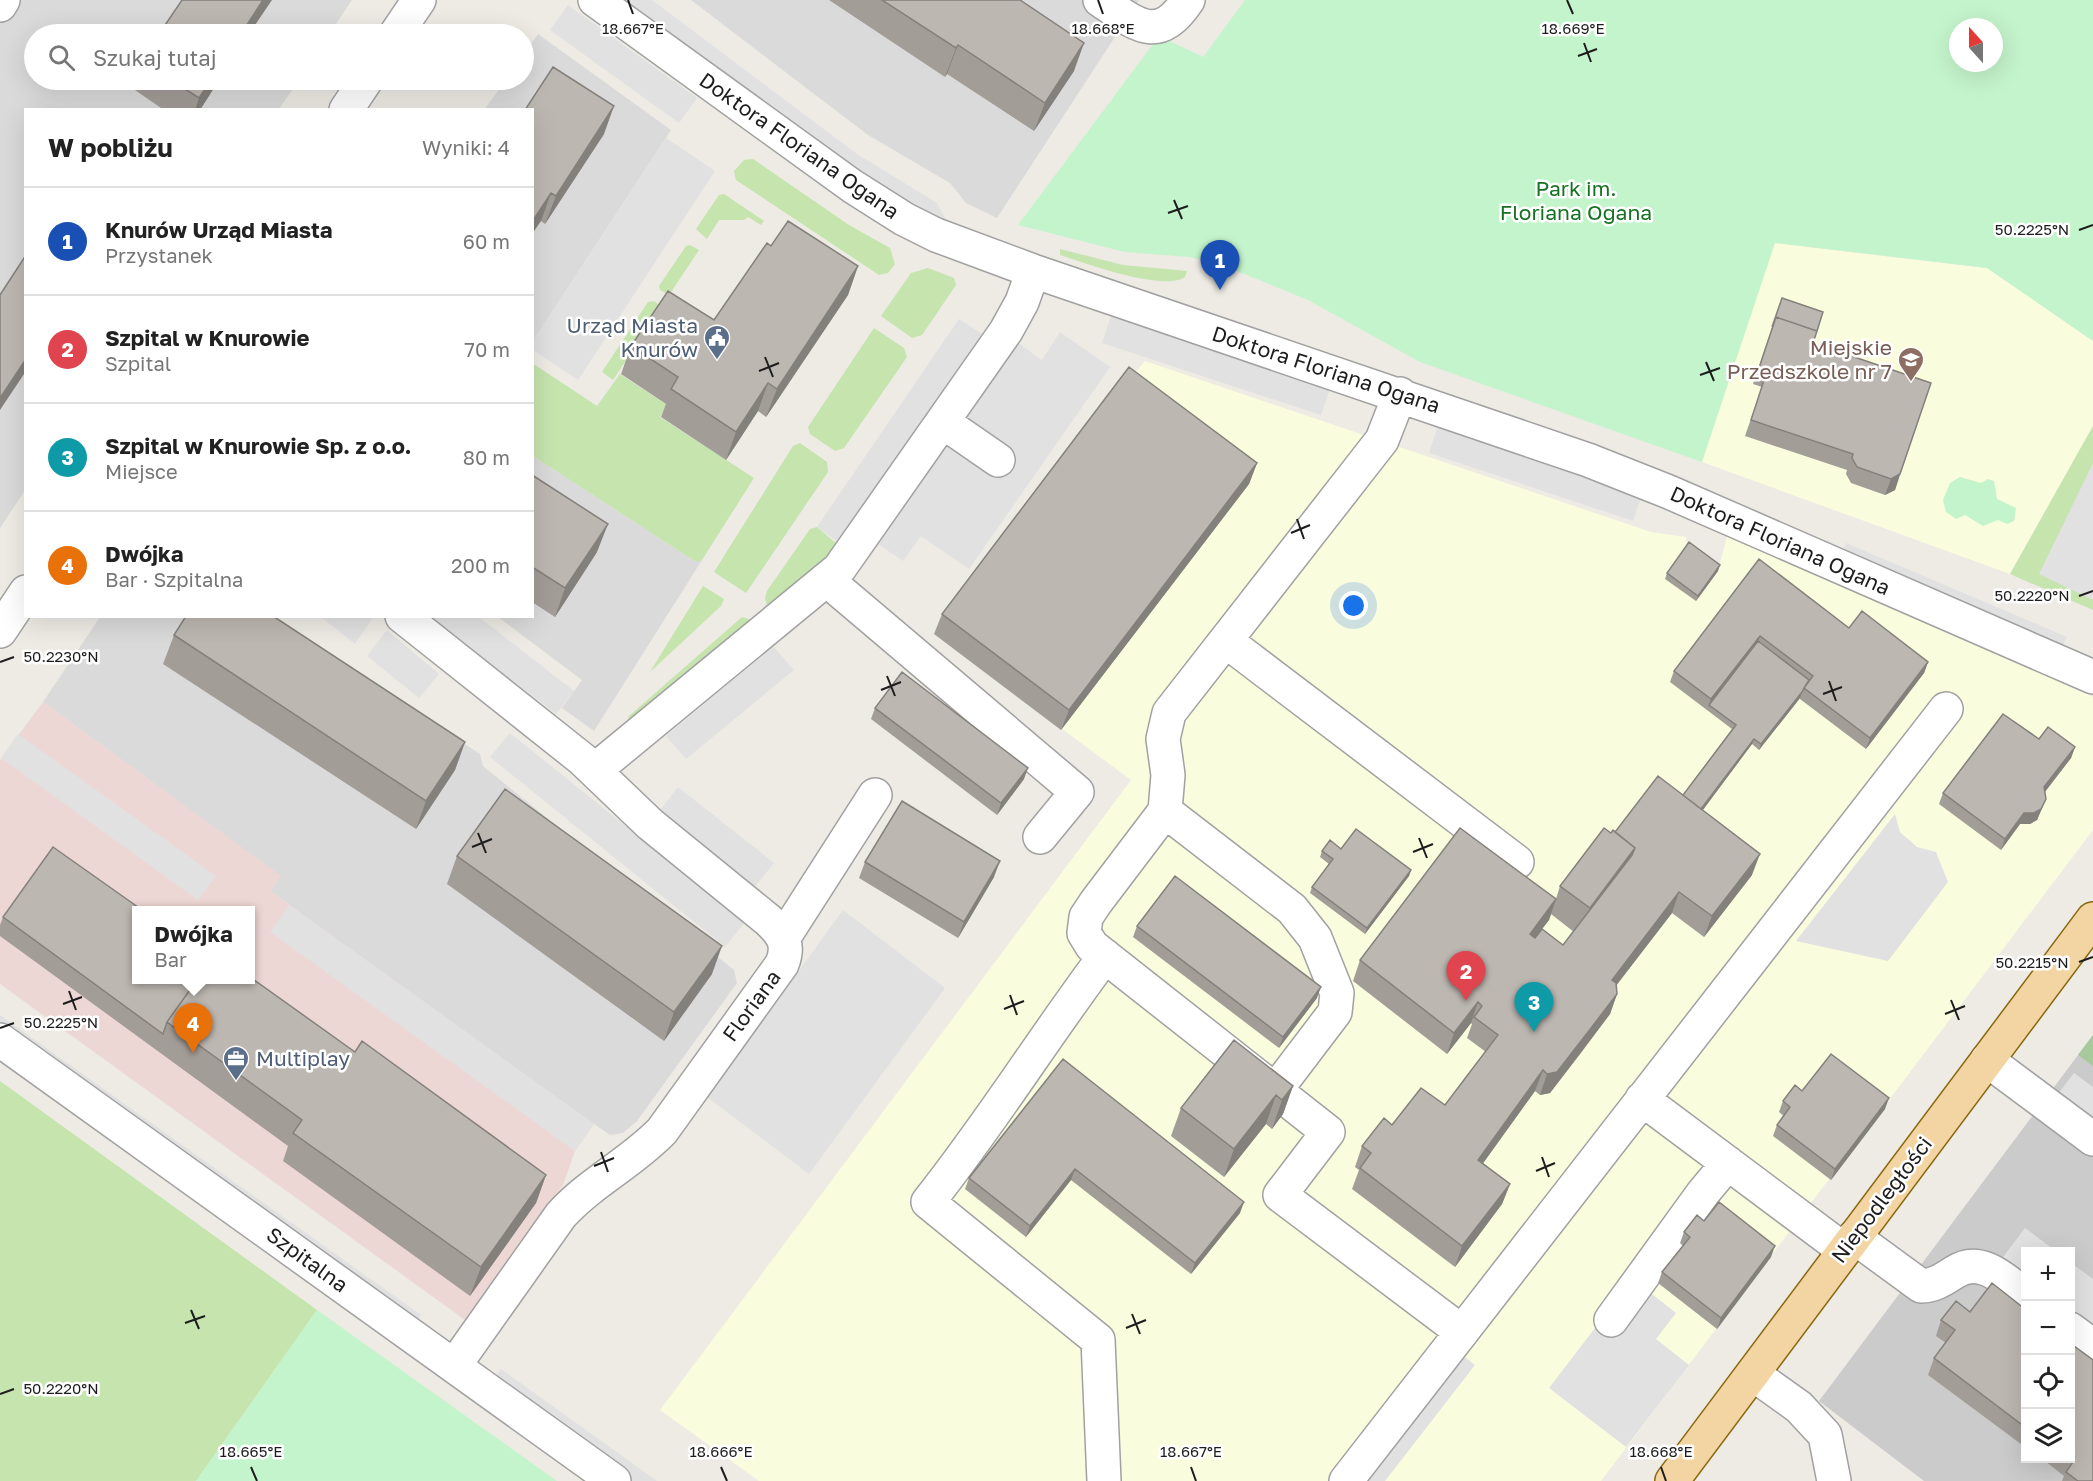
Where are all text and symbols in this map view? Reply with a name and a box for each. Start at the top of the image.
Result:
north arrow [1949,18,2003,72]
text: 18.667°E [602,19,664,37]
text: 18.668°E [1071,19,1135,37]
text: 18.669°E [1541,19,1605,37]
search box [24,24,534,90]
icon: search [45,41,78,74]
text: Szukaj tutaj [93,44,217,71]
street label: Doktora Floriana Ogana [695,66,905,224]
text: W pobliżu [48,132,173,163]
text: Wyniki: 4 [422,135,510,159]
park label: Park im. Floriana Ogana [1500,175,1652,225]
text: Knurów Urząd Miasta [105,216,332,243]
text: 50.2225°N [1995,220,2069,238]
text: 1 [62,229,73,253]
text: 60 m [463,229,510,253]
pin: 1 [1200,240,1240,290]
text: Przystanek [105,243,213,267]
place label: Urząd Miasta Knurów [567,312,698,362]
street label: Doktora Floriana Ogana [1209,320,1444,418]
public building icon: Urząd Miasta Knurów [702,323,732,361]
text: Szpital w Knurowie [105,324,310,351]
place label: Miejskie Przedszkole nr 7 [1727,334,1892,384]
text: 2 [61,337,74,361]
text: 70 m [464,337,510,361]
school or university icon: Miejskie Przedszkole nr 7 [1896,345,1926,383]
text: Szpital [105,351,171,375]
text: Szpital w Knurowie Sp. z o.o. [105,432,412,459]
text: 3 [61,445,74,469]
text: 80 m [463,445,510,469]
text: Miejsce [105,459,178,483]
street label: Doktora Floriana Ogana [1666,480,1894,600]
text: Dwójka [105,540,183,567]
text: 4 [61,553,74,577]
text: 200 m [451,553,510,577]
text: Bar · Szpitalna [105,567,243,591]
text: 50.2220°N [1994,586,2070,604]
your location [1339,591,1368,620]
text: 50.2230°N [23,647,99,665]
popup [132,906,255,984]
text: Dwójka [154,920,233,947]
text: Bar [154,947,187,971]
pin: 2 [1446,952,1486,1001]
text: 50.2215°N [1995,953,2069,971]
street label: Floriana [717,965,786,1046]
pin: 3 [1514,982,1553,1032]
pin: 4 [174,1004,212,1053]
text: 50.2225°N [24,1013,98,1031]
office icon: Multiplay [221,1044,251,1082]
place label: Multiplay [256,1045,350,1071]
street label: Niepodległości [1825,1131,1937,1268]
street label: Szpitalna [262,1221,353,1297]
map controls [2021,1247,2075,1463]
button: + [2021,1247,2075,1301]
button: − [2021,1301,2075,1355]
button: locate [2021,1355,2075,1409]
text: 50.2220°N [23,1379,99,1397]
button: layers [2021,1409,2075,1463]
text: 18.665°E [220,1442,282,1460]
text: 18.666°E [689,1442,753,1460]
text: 18.667°E [1160,1442,1222,1460]
text: 18.668°E [1629,1442,1693,1460]

